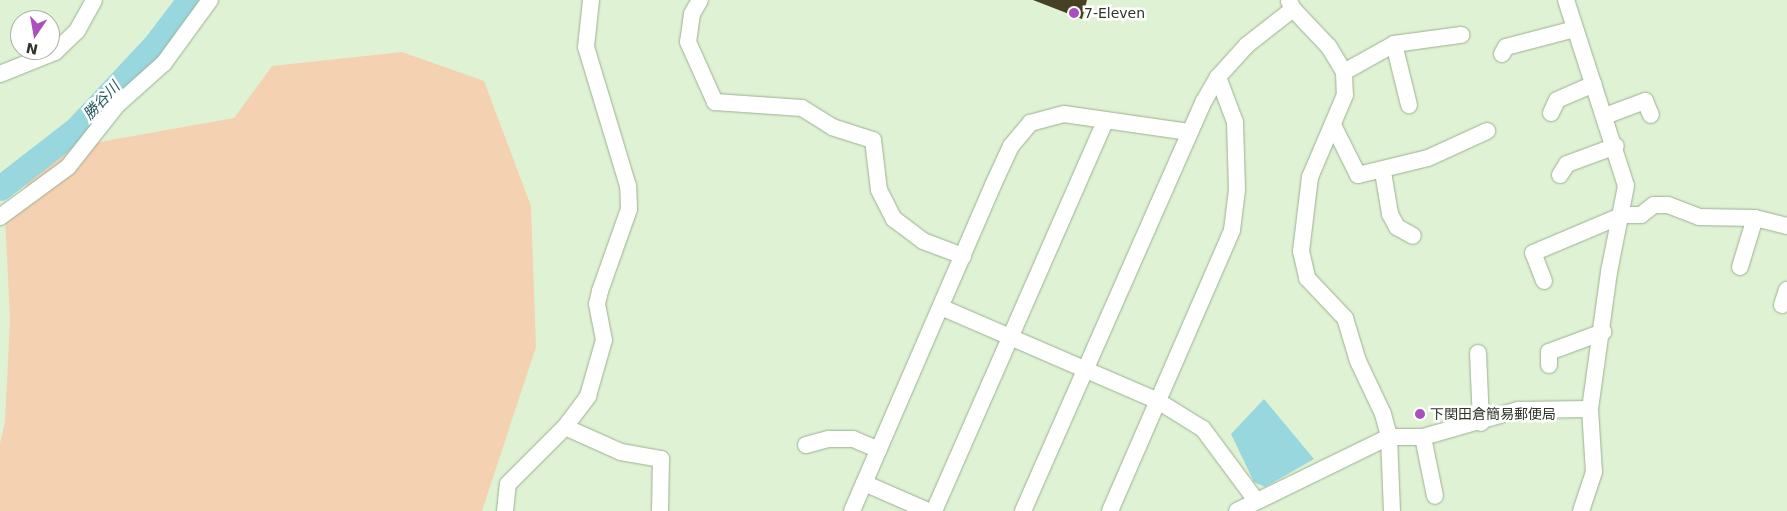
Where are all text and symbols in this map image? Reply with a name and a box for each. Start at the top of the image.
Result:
place label: 7-Eleven [1084,5,1145,21]
marker: 7-Eleven [1068,7,1080,19]
north arrow [10,10,60,60]
text: N [25,40,39,58]
water label: 勝谷川 [80,78,124,124]
place label: 下関田倉簡易郵便局 [1430,406,1556,422]
marker: 下関田倉簡易郵便局 [1414,408,1426,420]

